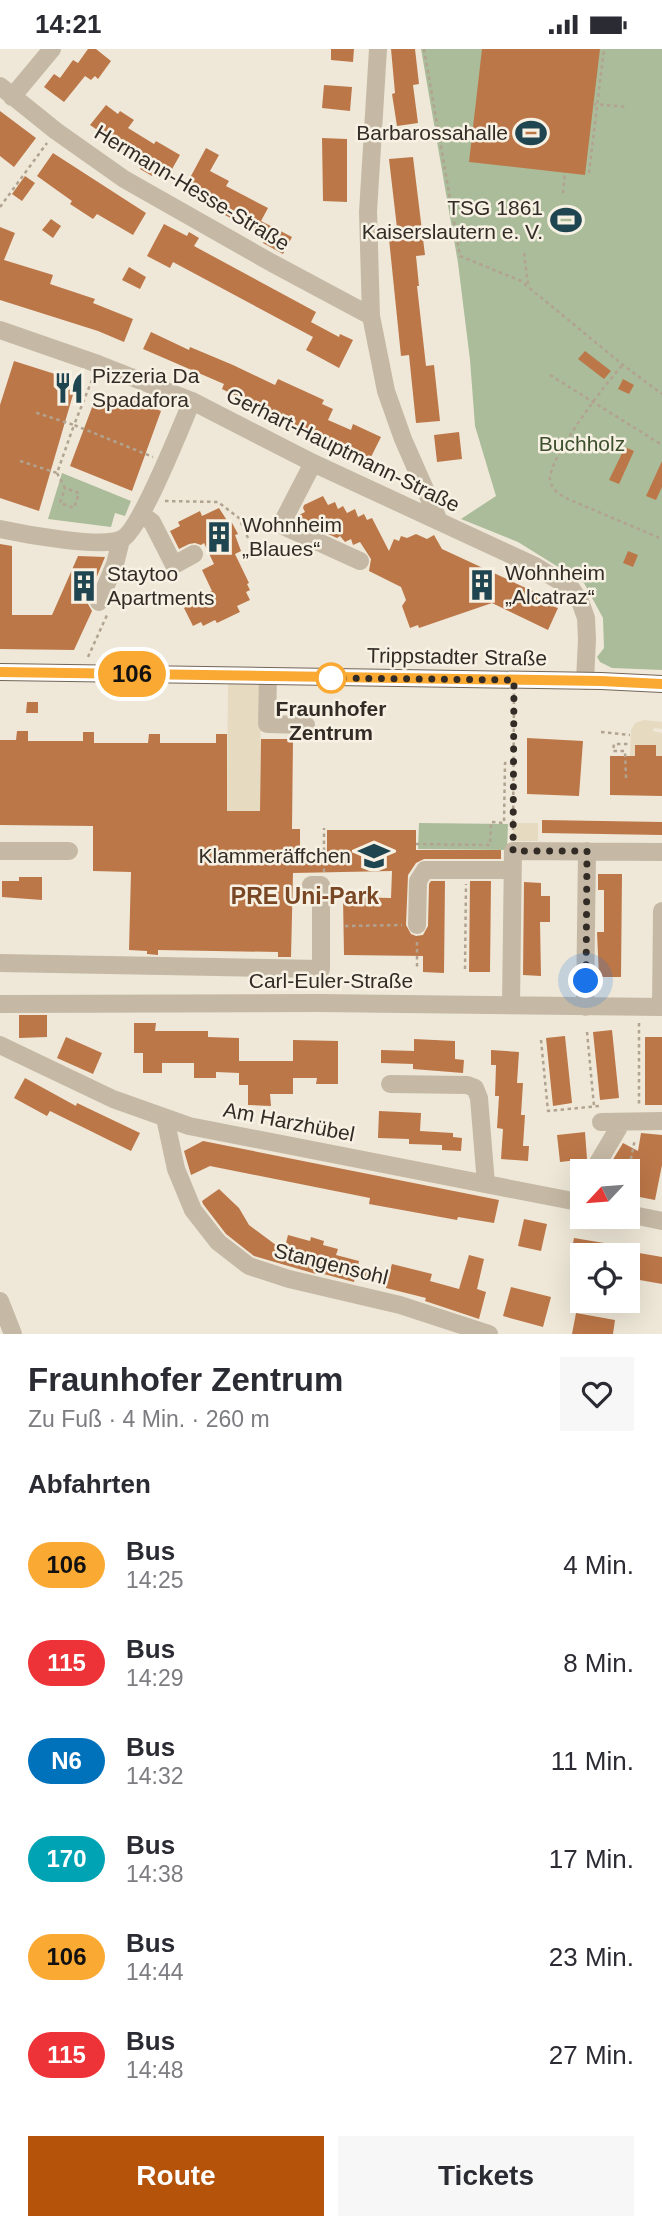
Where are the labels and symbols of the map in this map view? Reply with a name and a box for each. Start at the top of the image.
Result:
sports icon: Barbarossahalle [514,116,548,150]
street label: Hermann-Hesse-Straße [91,120,294,255]
place label: Barbarossahalle [356,121,508,144]
place label: TSG 1861 Kaiserslautern e. V. [362,196,543,243]
sports icon: TSG 1861 Kaiserslautern e. V. [549,203,583,237]
place label: Pizzeria Da Spadafora [92,364,200,411]
restaurant icon: Pizzeria Da Spadafora [52,371,86,405]
street label: Gerhart-Hauptmann-Straße [223,383,464,516]
park label: Buchholz [539,432,625,455]
place label: Wohnheim „Blaues“ [242,513,342,560]
building icon: Wohnheim „Blaues“ [202,520,236,554]
place label: Wohnheim „Alcatraz“ [505,561,605,608]
place label: Staytoo Apartments [107,562,214,609]
building icon: Wohnheim „Alcatraz“ [465,568,499,602]
building icon: Staytoo Apartments [67,569,101,603]
street label: Trippstadter Straße [367,643,547,670]
line badge: 106 [92,651,172,697]
marker: Fraunhofer Zentrum [316,663,346,693]
place label: Fraunhofer Zentrum [276,697,386,744]
school or university icon: Klammeräffchen [357,839,391,873]
place label: Klammeräffchen [198,844,351,867]
district label: PRE Uni-Park [231,883,379,909]
your location [568,963,603,998]
street label: Carl-Euler-Straße [249,969,413,992]
street label: Am Harzhübel [222,1098,357,1145]
north arrow [570,1159,640,1229]
street label: Stangensohl [272,1238,391,1289]

